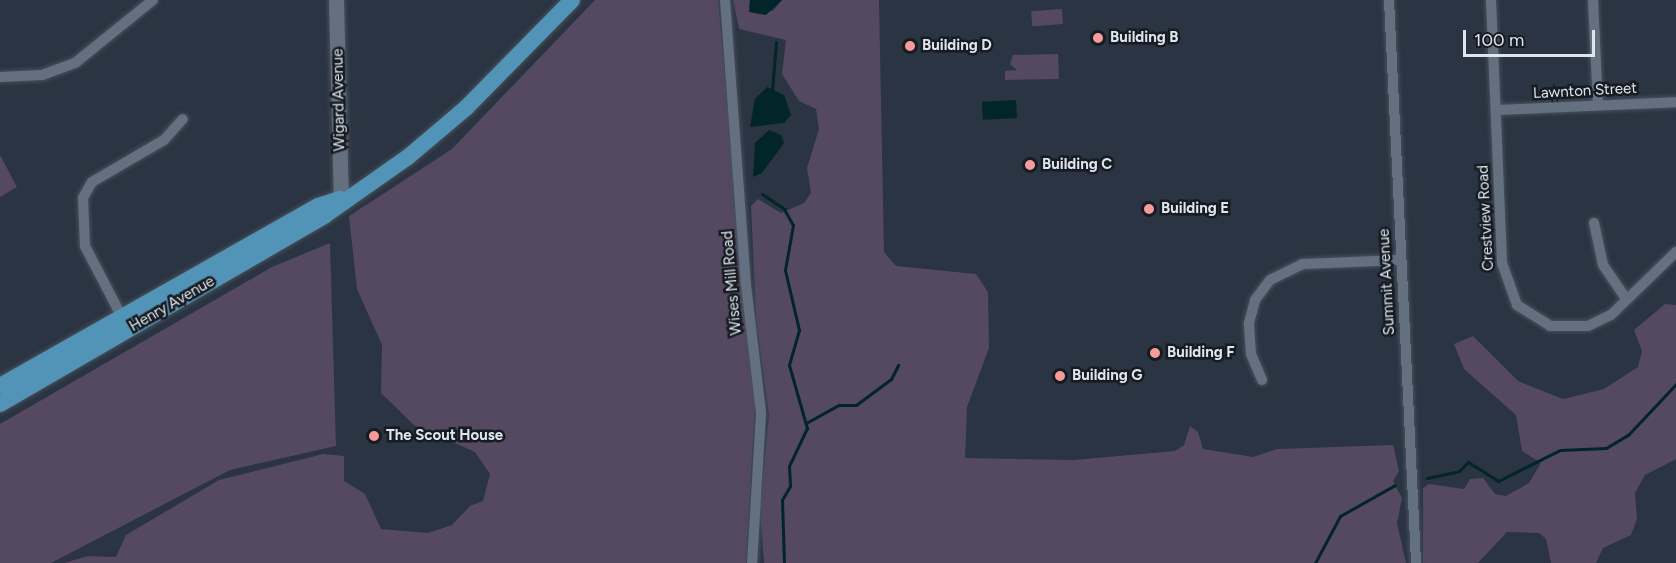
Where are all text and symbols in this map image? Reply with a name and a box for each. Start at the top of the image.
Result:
scale bar [1466,18,1598,56]
place label: Building B [1110,29,1178,47]
text: 100 m [1474,29,1524,51]
marker: Building B [1091,31,1105,45]
place label: Building D [922,37,992,55]
marker: Building D [903,39,917,53]
street label: Wigard Avenue [329,49,349,151]
street label: Lawnton Street [1533,79,1637,103]
place label: Building C [1042,156,1112,174]
marker: Building C [1023,158,1037,172]
street label: Crestview Road [1474,165,1498,271]
place label: Building E [1161,200,1229,218]
marker: Building E [1142,202,1156,216]
street label: Summit Avenue [1375,228,1399,336]
street label: Wises Mill Road [718,230,746,336]
street label: Henry Avenue [126,272,218,336]
place label: Building F [1167,344,1235,362]
marker: Building F [1148,346,1162,360]
place label: Building G [1072,367,1142,385]
marker: Building G [1053,369,1067,383]
place label: The Scout House [386,427,503,445]
marker: The Scout House [367,429,381,443]

